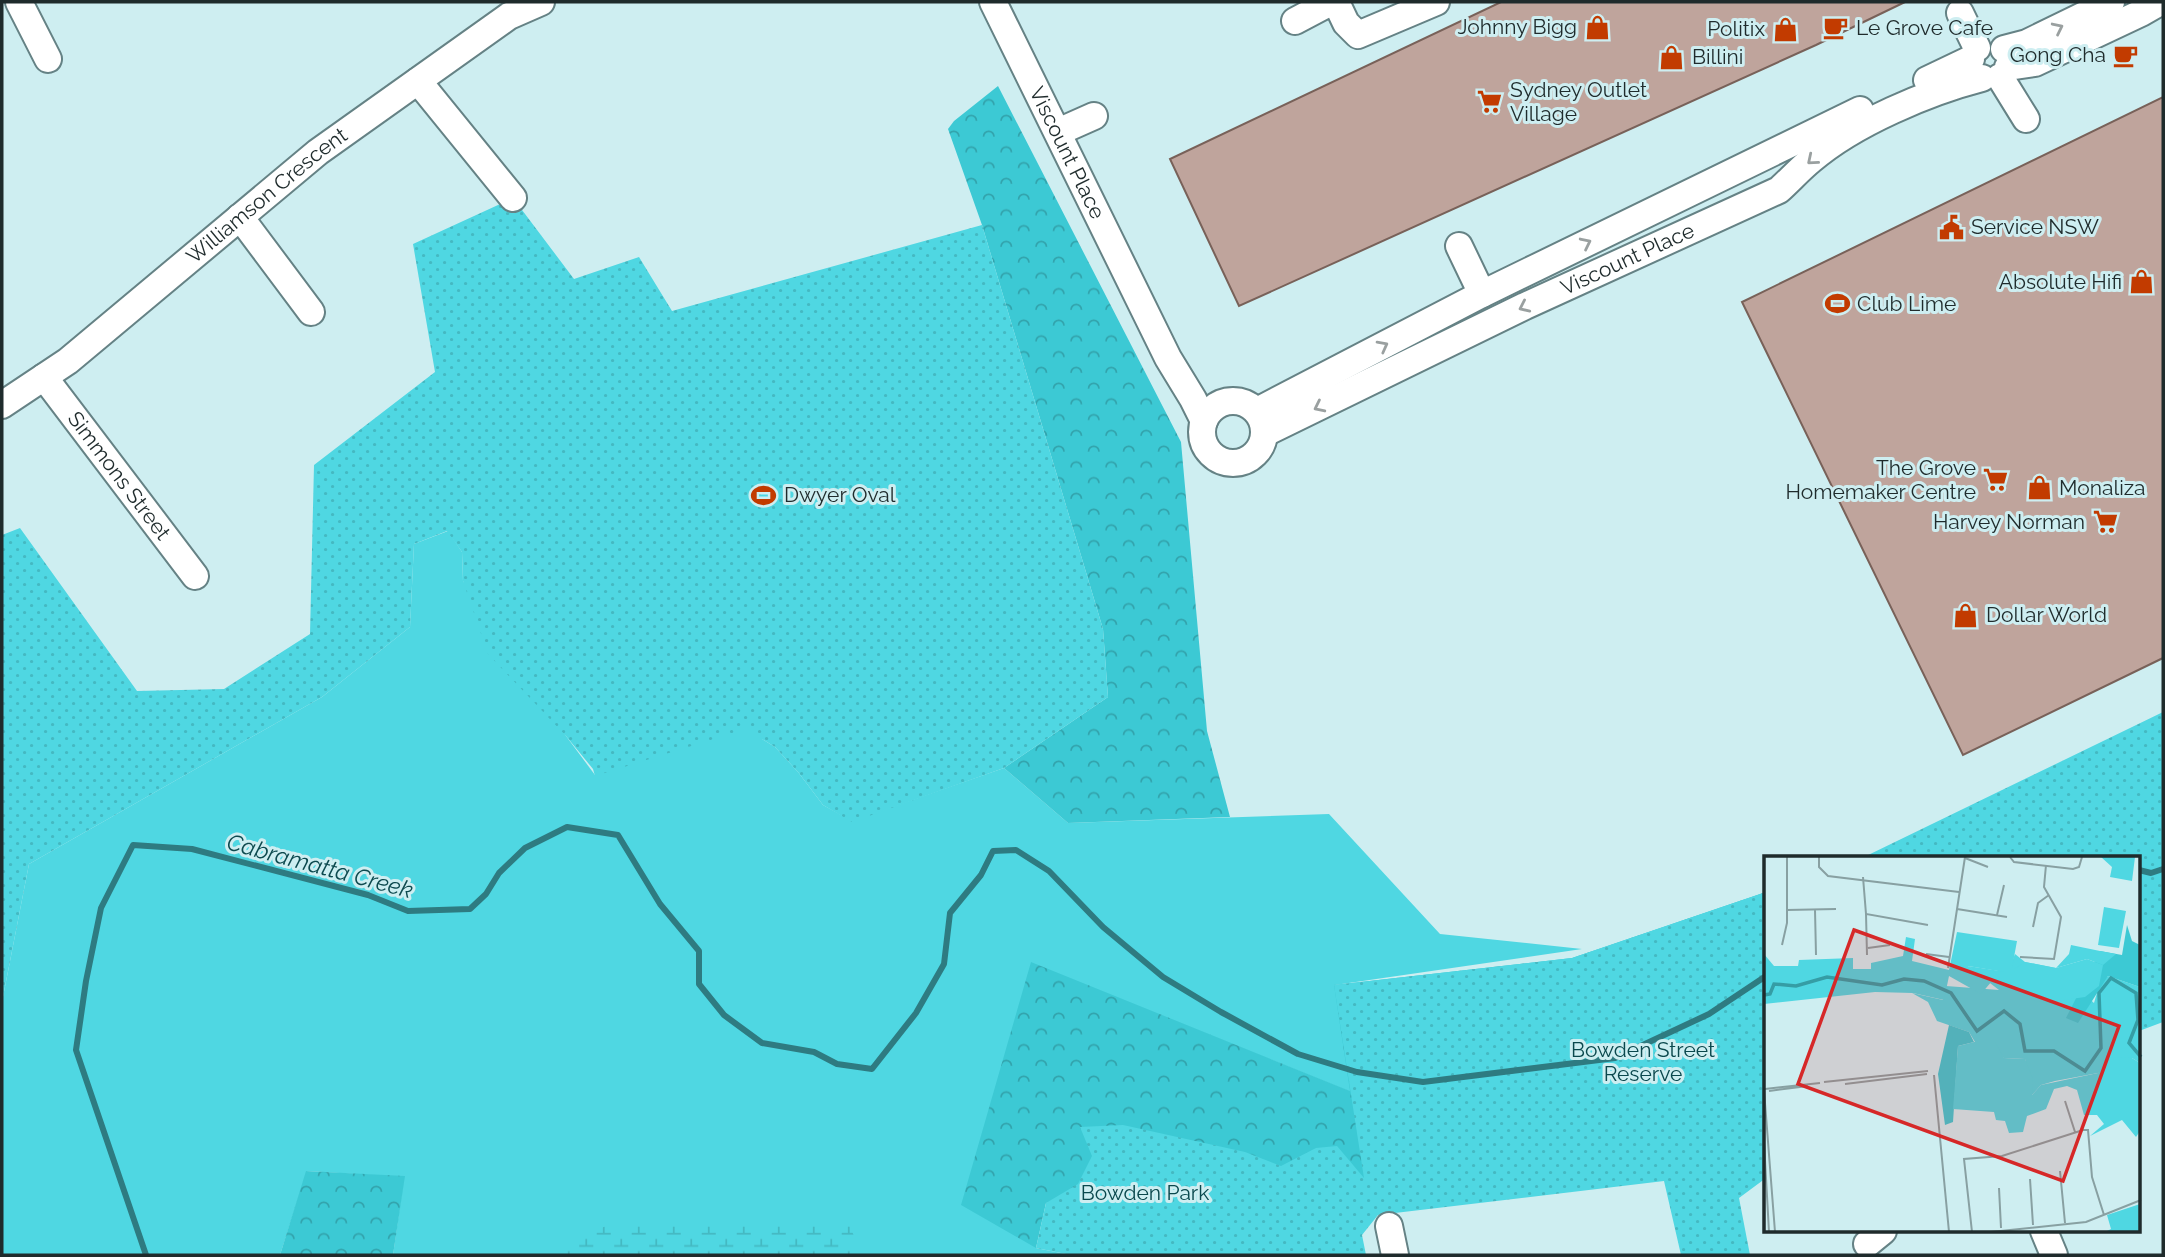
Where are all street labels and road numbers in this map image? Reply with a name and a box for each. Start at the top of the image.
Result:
street label: Viscount Place [1025,82,1111,223]
street label: Williamson Crescent [181,122,352,269]
street label: Viscount Place [1557,217,1698,300]
street label: Simmons Street [63,406,176,545]

